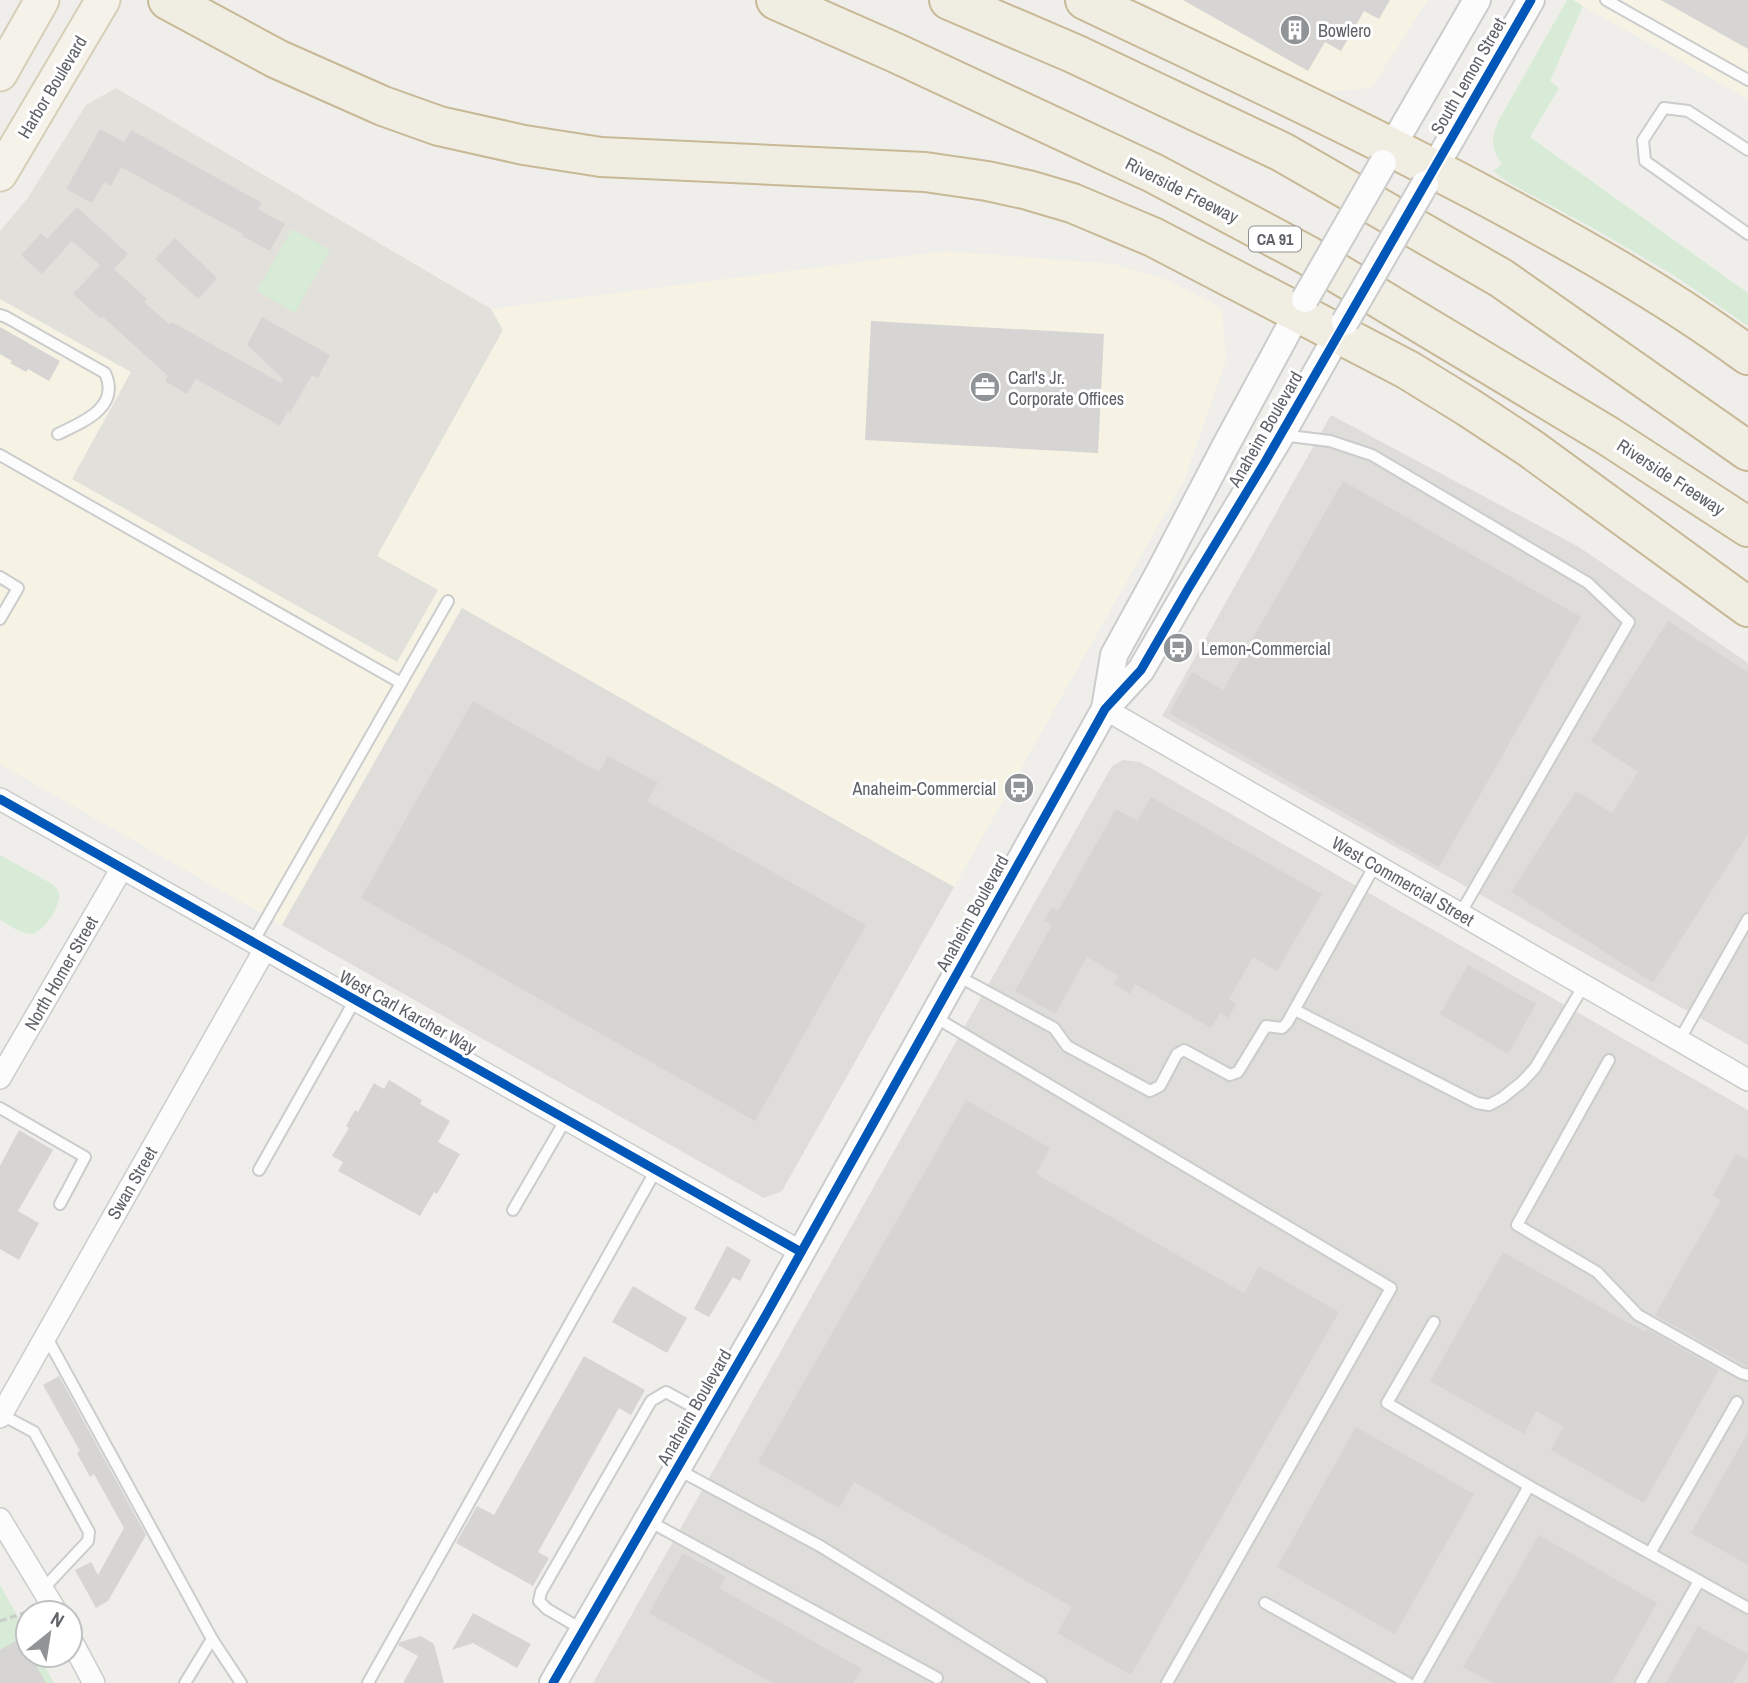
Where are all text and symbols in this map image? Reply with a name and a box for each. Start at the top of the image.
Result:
building icon: Bowlero [1278,13,1312,47]
street label: South Lemon Street [1424,13,1512,139]
place label: Bowlero [1318,18,1371,43]
street label: Harbor Boulevard [11,31,93,143]
street label: Riverside Freeway [1121,151,1243,230]
road number: CA 91 [1249,227,1301,252]
place label: Carl's Jr. Corporate Offices [1008,365,1124,411]
street label: Anaheim Boulevard [1221,367,1308,492]
office icon: Carl's Jr. Corporate Offices [968,370,1002,404]
street label: Riverside Freeway [1612,433,1730,522]
bus stop icon: Lemon-Commercial [1161,631,1195,665]
place label: Lemon-Commercial [1201,636,1331,661]
bus stop icon: Anaheim-Commercial [1002,771,1036,805]
place label: Anaheim-Commercial [851,776,996,801]
street label: West Commercial Street [1327,830,1479,932]
street label: Anaheim Boulevard [929,850,1014,977]
street label: North Homer Street [18,911,104,1035]
street label: West Carl Karcher Way [335,964,482,1060]
street label: Swan Street [101,1142,163,1224]
street label: Anaheim Boulevard [650,1345,737,1470]
north arrow [14,1599,84,1669]
text: N [46,1605,69,1633]

